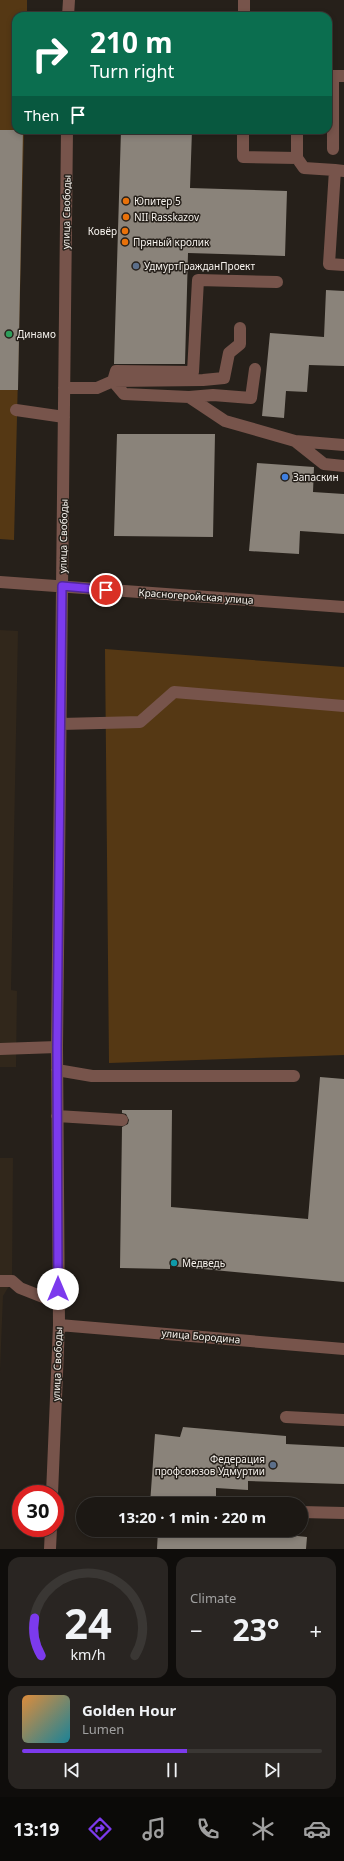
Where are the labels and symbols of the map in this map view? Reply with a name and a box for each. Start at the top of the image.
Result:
street label: улица Свободы [58,175,74,249]
place label: Юпитер 5 [134,194,181,208]
marker: Юпитер 5 [121,196,131,206]
place label: NII Rasskazov [134,210,200,224]
marker: NII Rasskazov [121,212,131,222]
place label: Ковёр [88,224,117,238]
marker: Ковёр [120,226,130,236]
place label: Пряный кролик [133,235,210,249]
marker: Пряный кролик [120,237,130,247]
place label: УдмуртГражданПроект [144,259,255,273]
marker: УдмуртГражданПроект [131,261,141,271]
place label: Динамо [17,327,56,341]
marker: Динамо [4,329,14,339]
place label: Запаскин [293,470,339,484]
marker: Запаскин [280,472,290,482]
street label: улица Свободы [55,499,71,573]
pin [89,573,123,607]
street label: Красногеройская улица [138,585,254,607]
place label: Медведь [182,1256,225,1270]
marker: Медведь [169,1258,179,1268]
position arrow [37,1268,79,1310]
street label: улица Бородина [161,1326,241,1346]
street label: улица Свободы [49,1327,65,1401]
place label: Федерация профсоюзов Удмуртии [155,1452,265,1478]
marker: Федерация профсоюзов Удмуртии [268,1460,278,1470]
speed limit sign: 30 [12,1485,64,1537]

